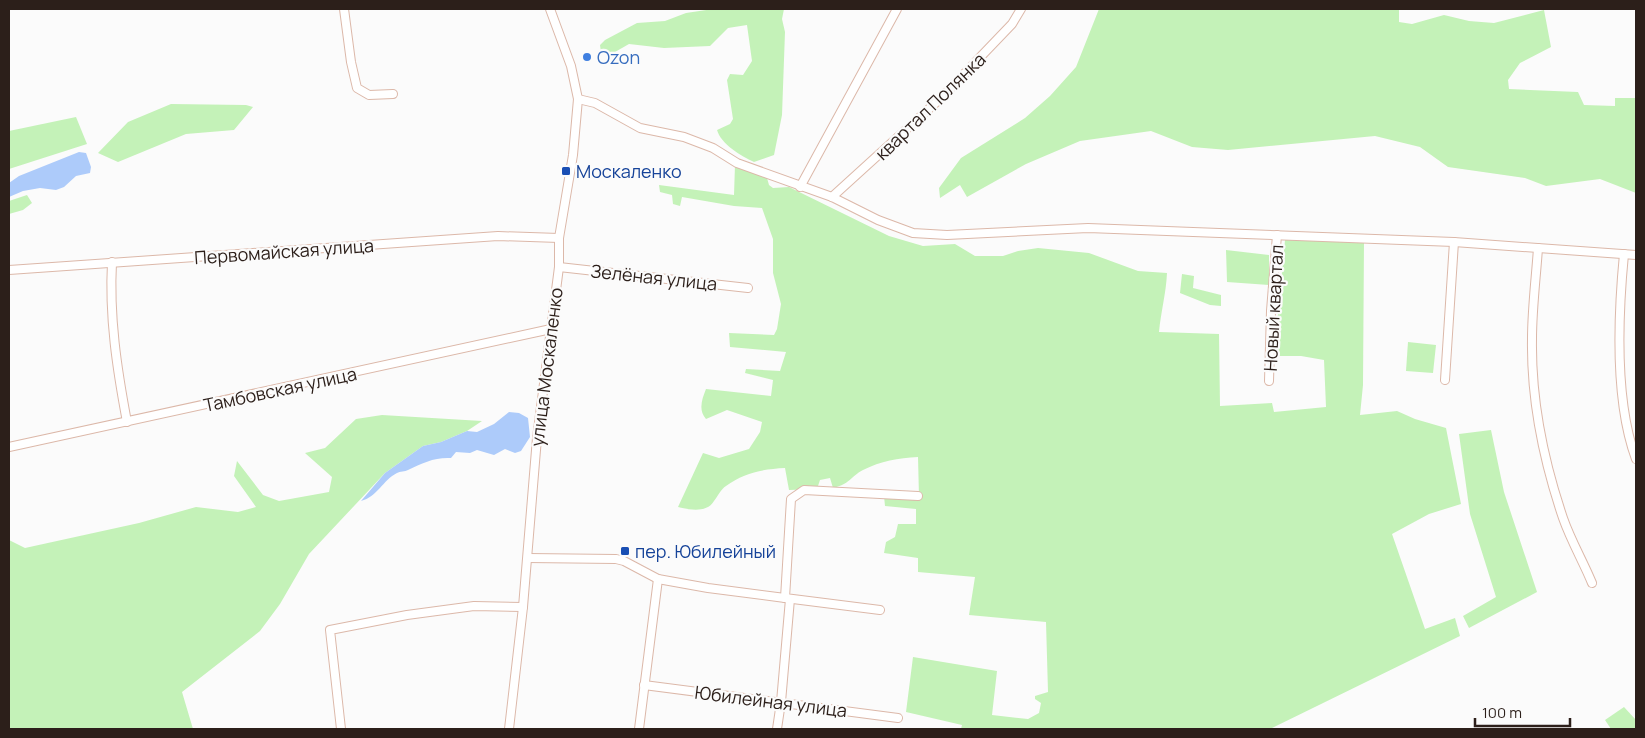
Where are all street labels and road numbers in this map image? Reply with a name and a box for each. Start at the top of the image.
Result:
street label: квартал Полянка [870,47,990,165]
street label: Первомайская улица [193,233,375,269]
street label: Новый квартал [1258,244,1288,372]
street label: Зелёная улица [590,258,718,296]
street label: улица Москаленко [524,286,568,448]
street label: Тамбовская улица [201,361,359,417]
street label: Юбилейная улица [693,680,849,722]

